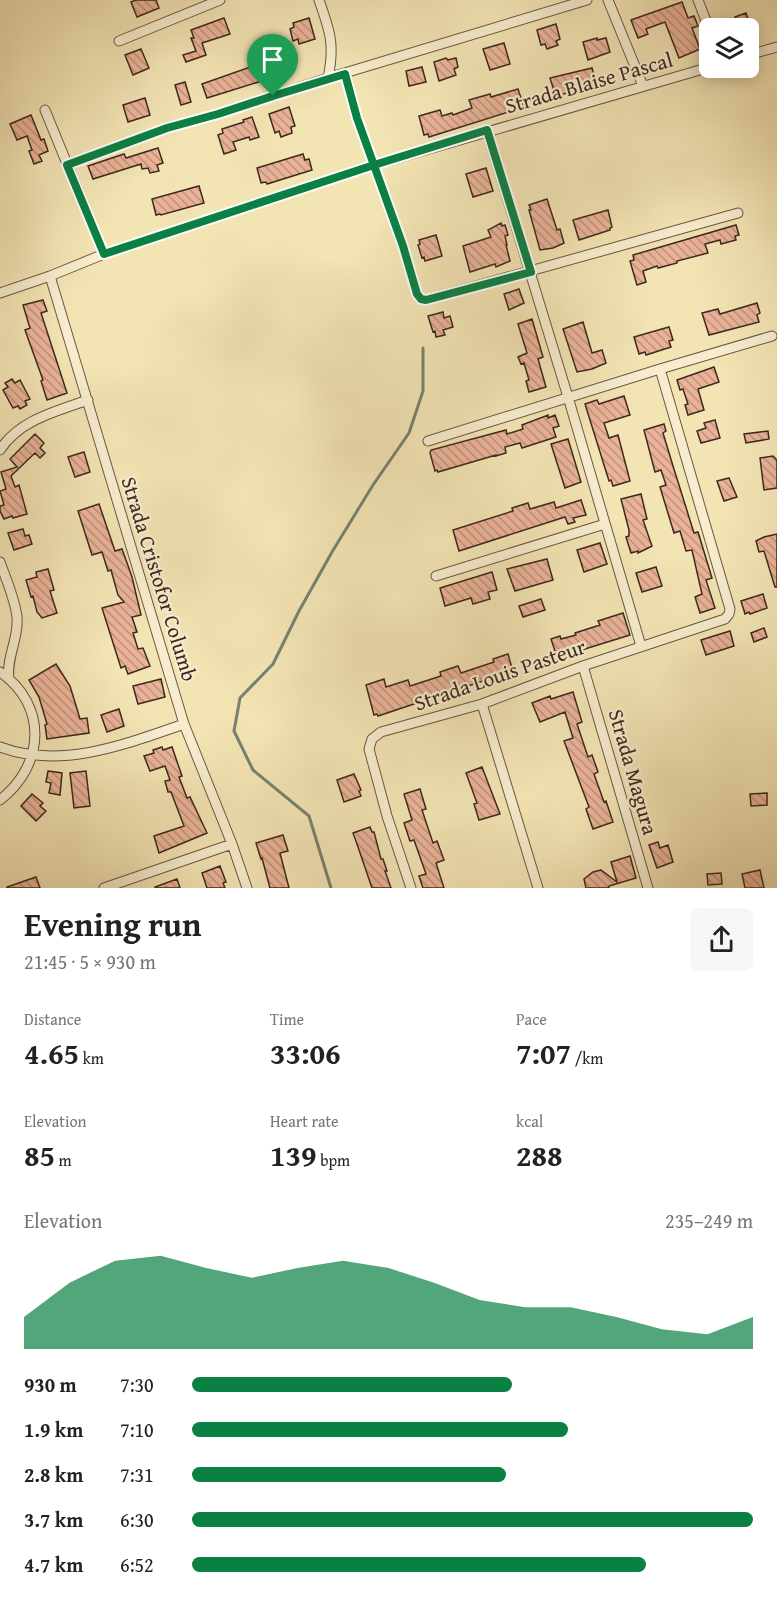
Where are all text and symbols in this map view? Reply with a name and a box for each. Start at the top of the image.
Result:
map controls [699,18,759,78]
button: layers [699,18,759,78]
pin [247,34,298,96]
icon: arrive [256,43,289,76]
street label: Strada Blaise Pascal [501,44,676,121]
street label: Strada Cristofor Columb [114,473,205,685]
street label: Strada Louis Pasteur [410,630,590,718]
street label: Strada Magura [601,706,666,838]
text: Evening run [24,900,201,948]
button: share [690,908,753,971]
text: 21:45 · 5 × 930 m [24,947,156,976]
text: Distance [24,1007,81,1031]
text: Time [270,1007,304,1031]
text: Pace [516,1007,547,1031]
text: 4.65 [24,1031,79,1075]
text: 33:06 [270,1031,341,1075]
text: 7:07 [516,1031,571,1075]
text: km [79,1046,104,1070]
text: /km [571,1046,603,1070]
text: Elevation [24,1109,87,1133]
text: Heart rate [270,1109,339,1133]
text: kcal [516,1109,543,1133]
text: 85 [24,1133,55,1177]
text: 139 [270,1133,317,1177]
text: 288 [516,1133,563,1177]
text: m [55,1148,72,1172]
text: bpm [317,1148,350,1172]
text: Elevation [24,1206,102,1235]
text: 235–249 m [665,1206,753,1235]
text: 930 m [24,1370,77,1399]
text: 7:30 [120,1370,154,1399]
text: 1.9 km [24,1415,83,1444]
text: 7:10 [120,1415,154,1444]
text: 2.8 km [24,1460,83,1489]
text: 7:31 [120,1460,154,1489]
text: 3.7 km [24,1505,83,1534]
text: 6:30 [120,1505,154,1534]
text: 4.7 km [24,1550,83,1579]
text: 6:52 [120,1550,154,1579]

